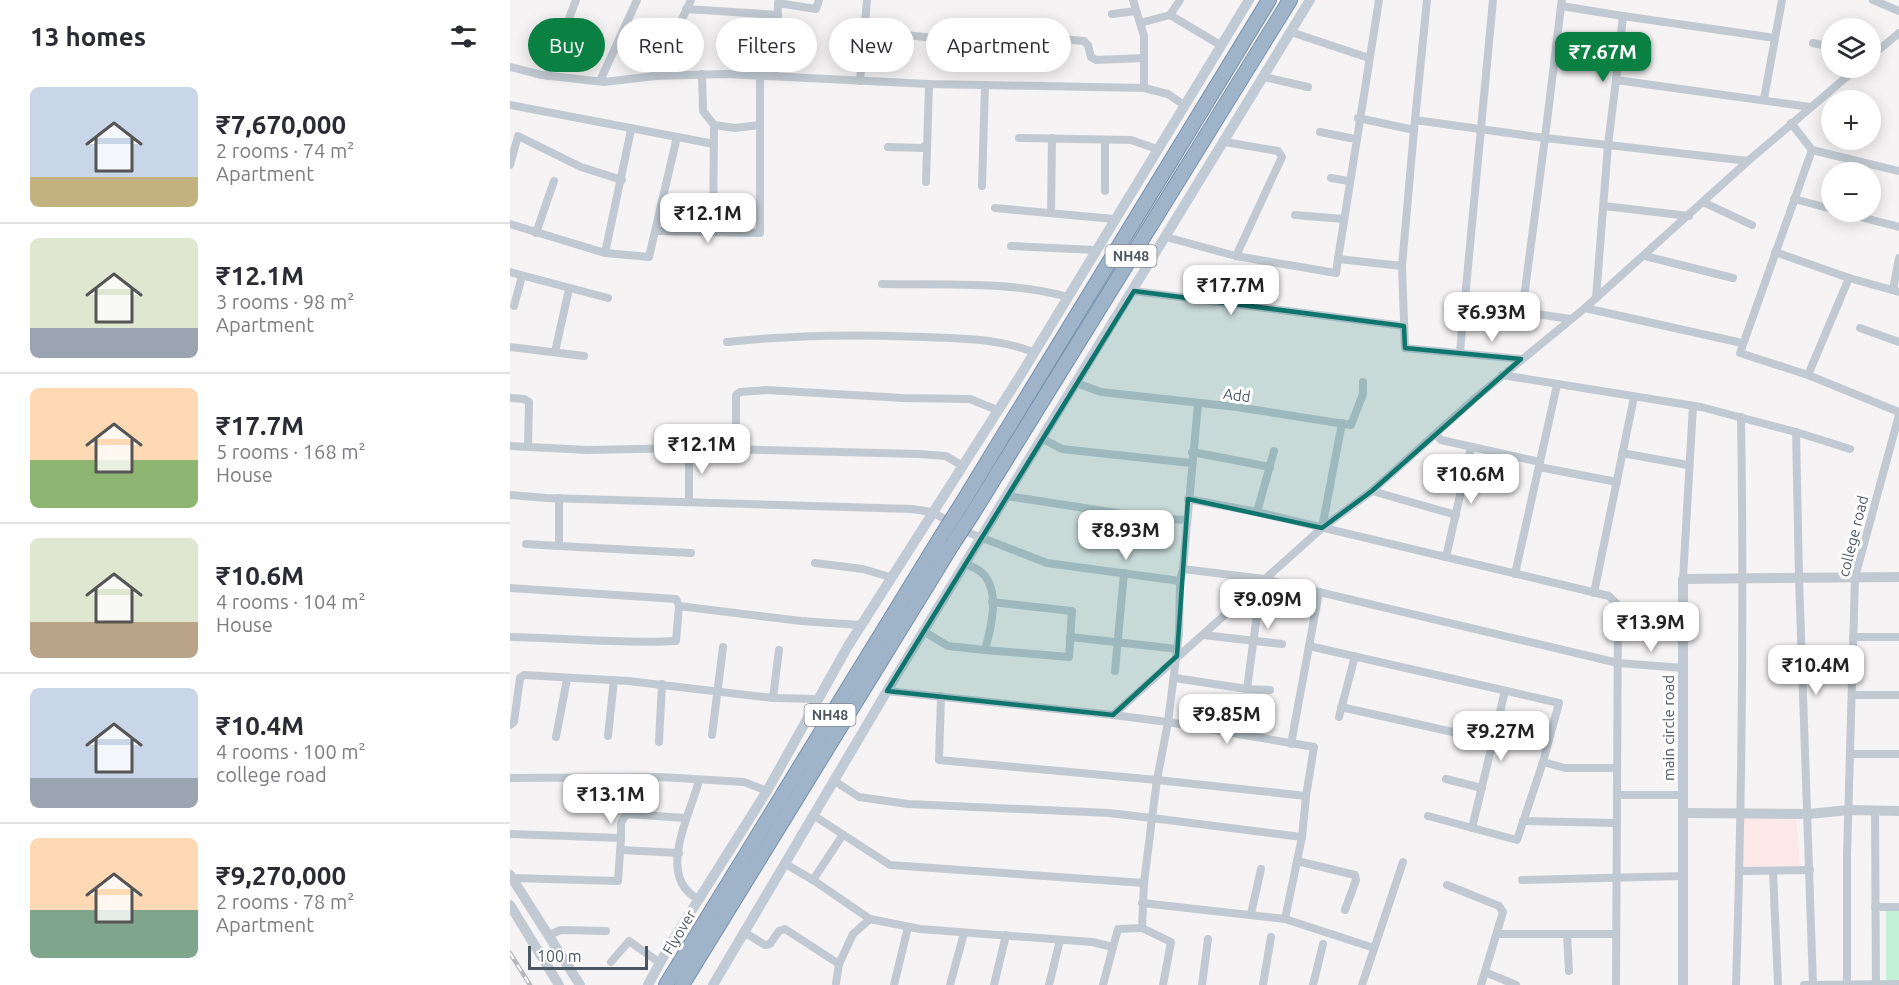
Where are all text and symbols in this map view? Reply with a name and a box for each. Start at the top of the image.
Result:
chip: Buy [528,18,605,72]
chip: Rent [617,18,704,72]
chip: Filters [716,18,817,72]
chip: New [829,18,914,72]
chip: Apartment [926,18,1071,72]
map controls [1821,18,1881,222]
button: layers [1821,18,1881,78]
icon: filters [447,20,480,53]
text: 13 homes [30,22,146,51]
pin: ₹7.67M [1554,32,1652,83]
text: ₹7.67M [1569,40,1637,63]
button: + [1821,90,1881,150]
text: ₹7,670,000 [216,110,346,139]
icon: home [78,111,150,183]
text: 2 rooms · 74 m² [216,139,354,162]
text: Apartment [216,162,314,185]
button: − [1821,162,1881,222]
pin: ₹12.1M [659,193,757,244]
text: ₹12.1M [674,201,742,224]
road number: NH48 [1106,245,1156,267]
text: ₹12.1M [216,261,304,290]
icon: home [78,262,150,334]
pin: ₹17.7M [1182,265,1280,316]
text: ₹17.7M [1197,273,1265,296]
text: 3 rooms · 98 m² [216,290,354,313]
pin: ₹6.93M [1443,292,1541,343]
text: ₹6.93M [1458,300,1526,323]
text: Apartment [216,313,314,336]
street label: Add [1222,385,1252,405]
text: ₹17.7M [216,411,304,440]
icon: home [78,412,150,484]
pin: ₹12.1M [653,424,751,475]
text: ₹12.1M [668,432,736,455]
text: 5 rooms · 168 m² [216,440,366,463]
pin: ₹10.6M [1422,454,1520,505]
text: ₹10.6M [1437,462,1505,485]
text: House [216,463,273,486]
street label: college road [1835,494,1871,578]
pin: ₹8.93M [1077,510,1175,561]
text: ₹8.93M [1092,518,1160,541]
text: ₹10.6M [216,561,304,590]
icon: home [78,562,150,634]
pin: ₹9.09M [1219,579,1317,630]
text: ₹9.09M [1234,587,1302,610]
text: 4 rooms · 104 m² [216,590,366,613]
pin: ₹13.9M [1602,602,1700,653]
text: ₹13.9M [1617,610,1685,633]
text: House [216,613,273,636]
pin: ₹10.4M [1767,645,1865,696]
text: ₹10.4M [1782,653,1850,676]
street label: main circle road [1660,675,1677,781]
pin: ₹9.85M [1178,694,1276,745]
text: ₹9.85M [1193,702,1261,725]
road number: NH48 [804,704,856,726]
text: ₹10.4M [216,711,304,740]
pin: ₹9.27M [1452,711,1550,762]
icon: home [78,712,150,784]
text: ₹9.27M [1467,719,1535,742]
text: 4 rooms · 100 m² [216,740,366,763]
text: college road [216,763,327,786]
pin: ₹13.1M [562,774,660,825]
text: ₹13.1M [577,782,645,805]
text: ₹9,270,000 [216,861,346,890]
icon: home [78,862,150,934]
text: 2 rooms · 78 m² [216,890,354,913]
street label: Flyover [659,906,699,957]
text: Apartment [216,913,314,936]
scale bar [528,943,648,970]
text: 100 m [537,947,582,965]

